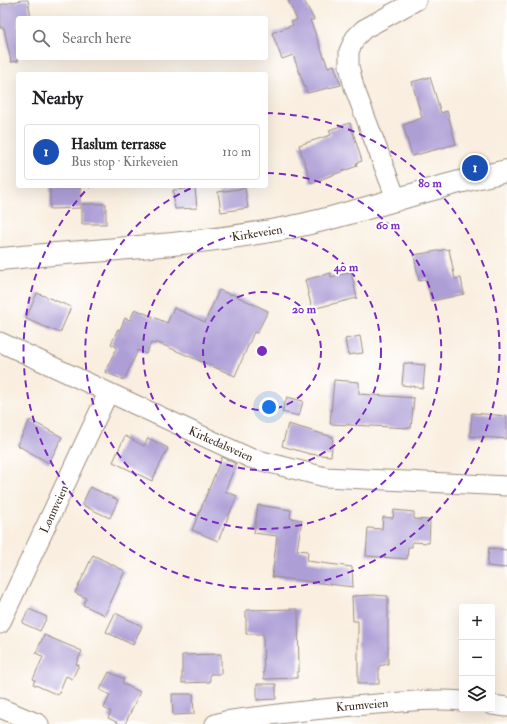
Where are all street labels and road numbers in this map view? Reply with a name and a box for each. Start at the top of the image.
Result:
street label: Kirkeveien [231,222,283,245]
street label: Kirkedalsveien [186,424,255,465]
street label: Lønnveien [37,483,72,536]
street label: Krumveien [335,696,389,715]

